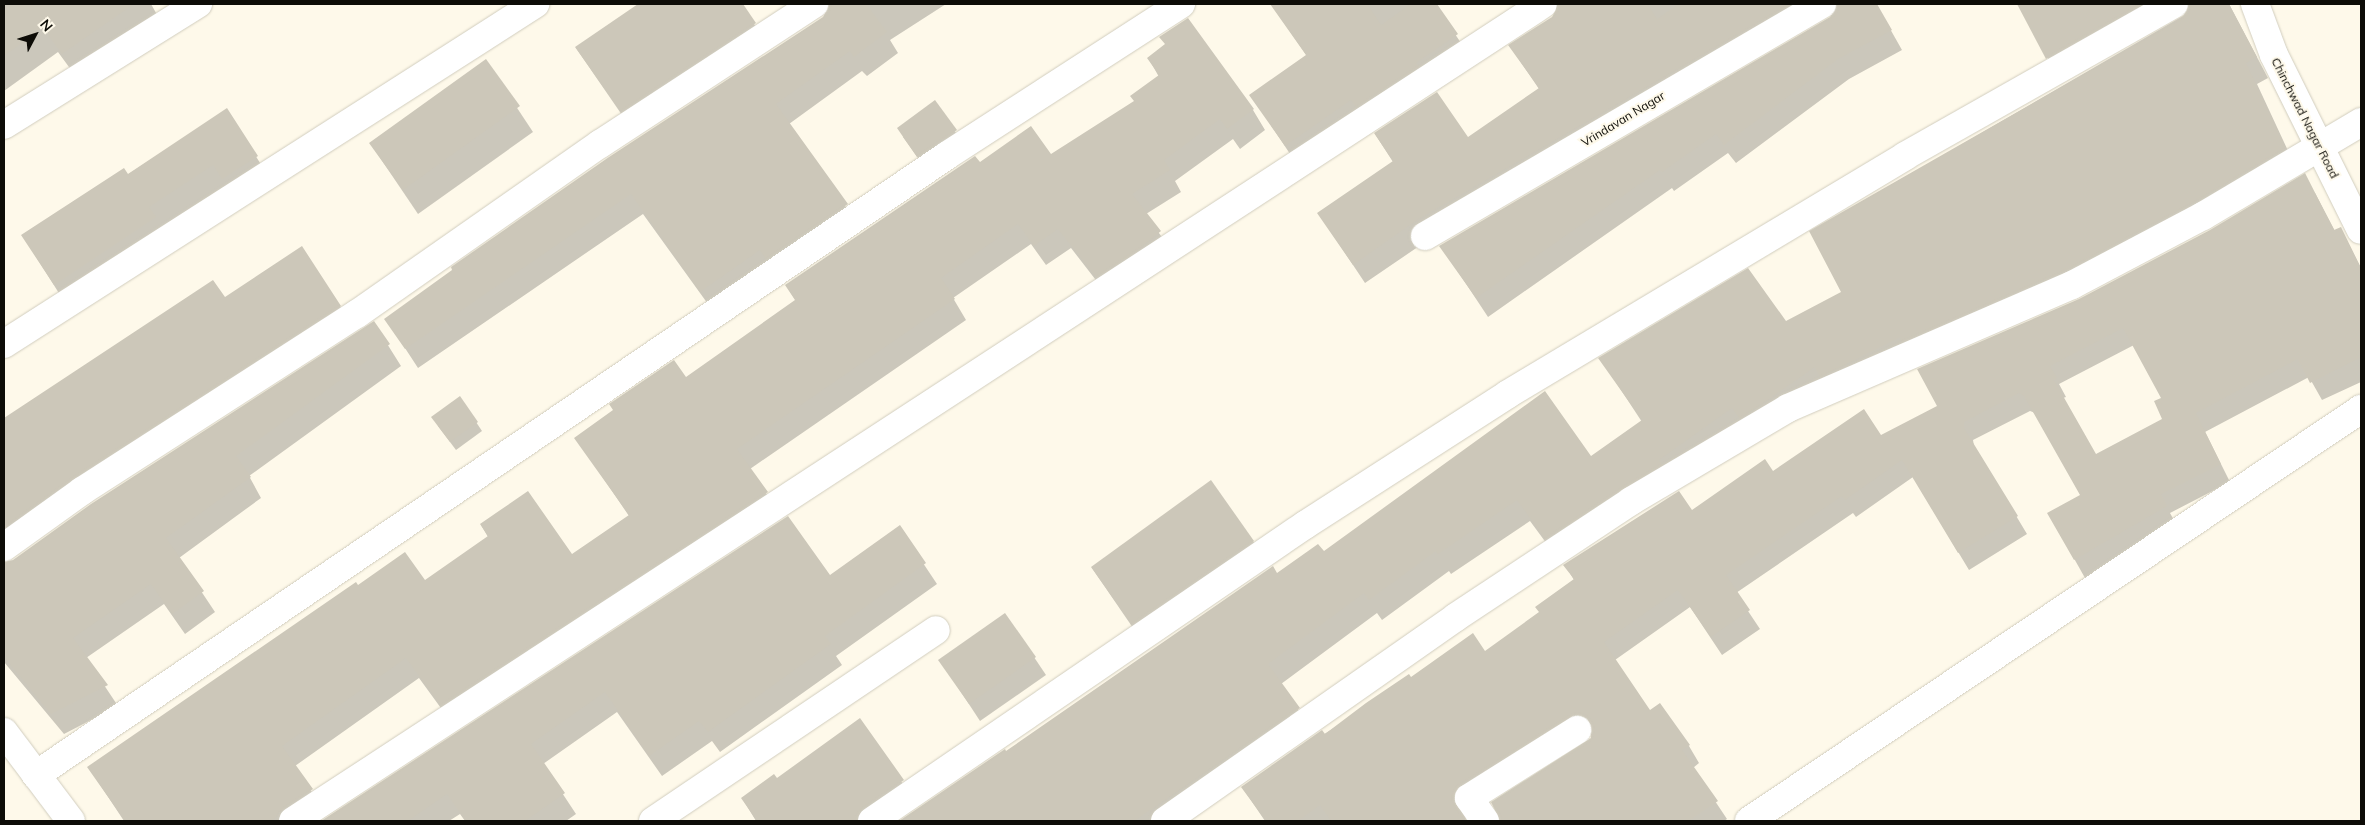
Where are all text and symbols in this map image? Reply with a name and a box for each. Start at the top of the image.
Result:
north arrow [10,10,60,60]
text: N [36,16,57,35]
street label: Chinchwad Nagar Road [2268,55,2342,181]
street label: Vrindavan Nagar [1579,88,1667,150]

